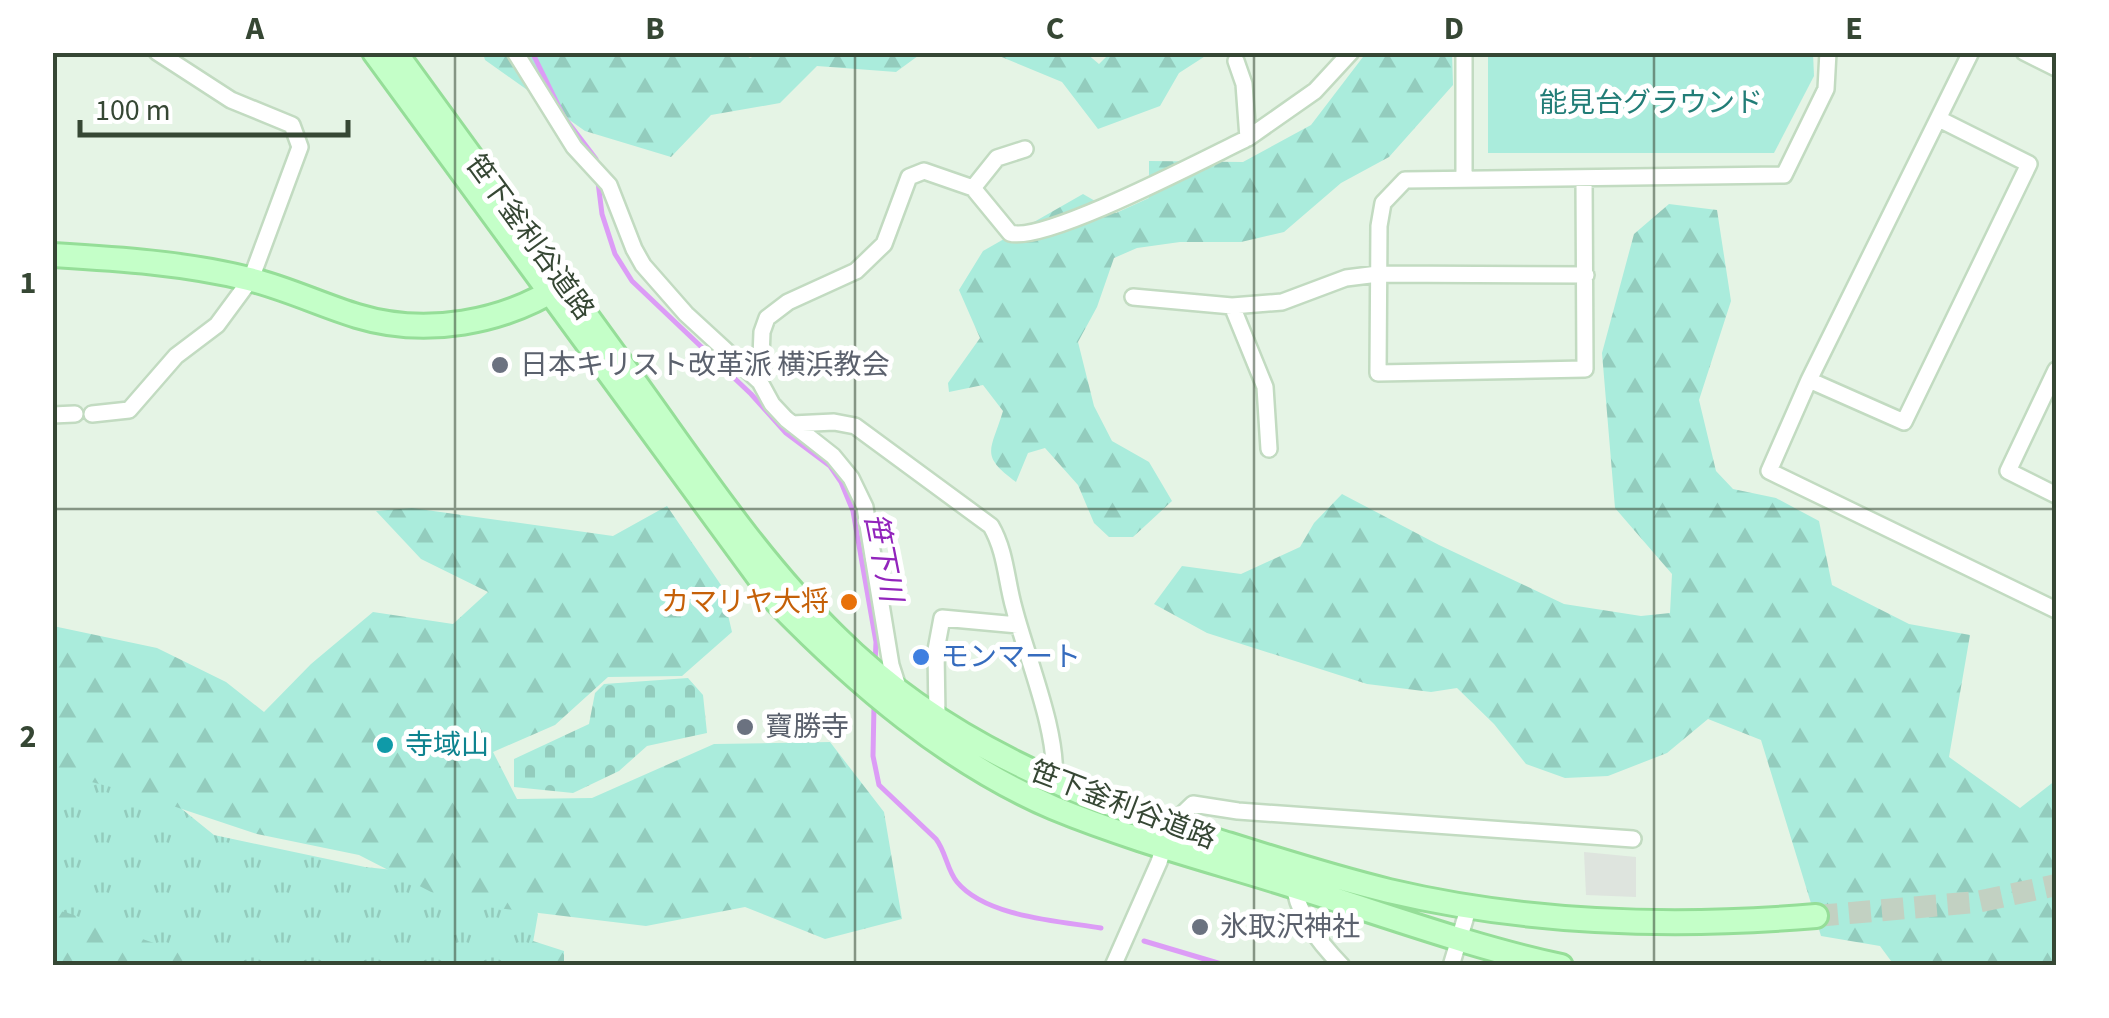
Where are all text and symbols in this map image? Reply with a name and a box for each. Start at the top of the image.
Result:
text: A [245,6,265,52]
text: B [645,6,665,52]
text: C [1046,6,1064,52]
text: D [1444,6,1464,52]
text: E [1845,6,1863,52]
scale bar [80,75,348,137]
park label: 能見台グラウンド [1539,83,1763,123]
text: 100 m [95,89,171,132]
street label: 笹下釜利谷道路 [456,146,604,328]
text: 1 [20,260,36,306]
place label: 日本キリスト改革派 横浜教会 [520,345,890,385]
marker: 日本キリスト改革派 横浜教会 [489,354,511,376]
water label: 笹下川 [853,509,913,608]
place label: カマリヤ大将 [661,582,829,622]
marker: カマリヤ大将 [838,591,860,613]
place label: モンマート [941,637,1081,677]
marker: モンマート [910,646,932,668]
place label: 寶勝寺 [765,707,849,747]
text: 2 [20,714,36,760]
marker: 寶勝寺 [734,716,756,738]
place label: 寺域山 [405,725,489,765]
marker: 寺域山 [374,734,396,756]
street label: 笹下釜利谷道路 [1024,751,1222,859]
place label: 氷取沢神社 [1220,907,1360,947]
marker: 氷取沢神社 [1189,916,1211,938]

